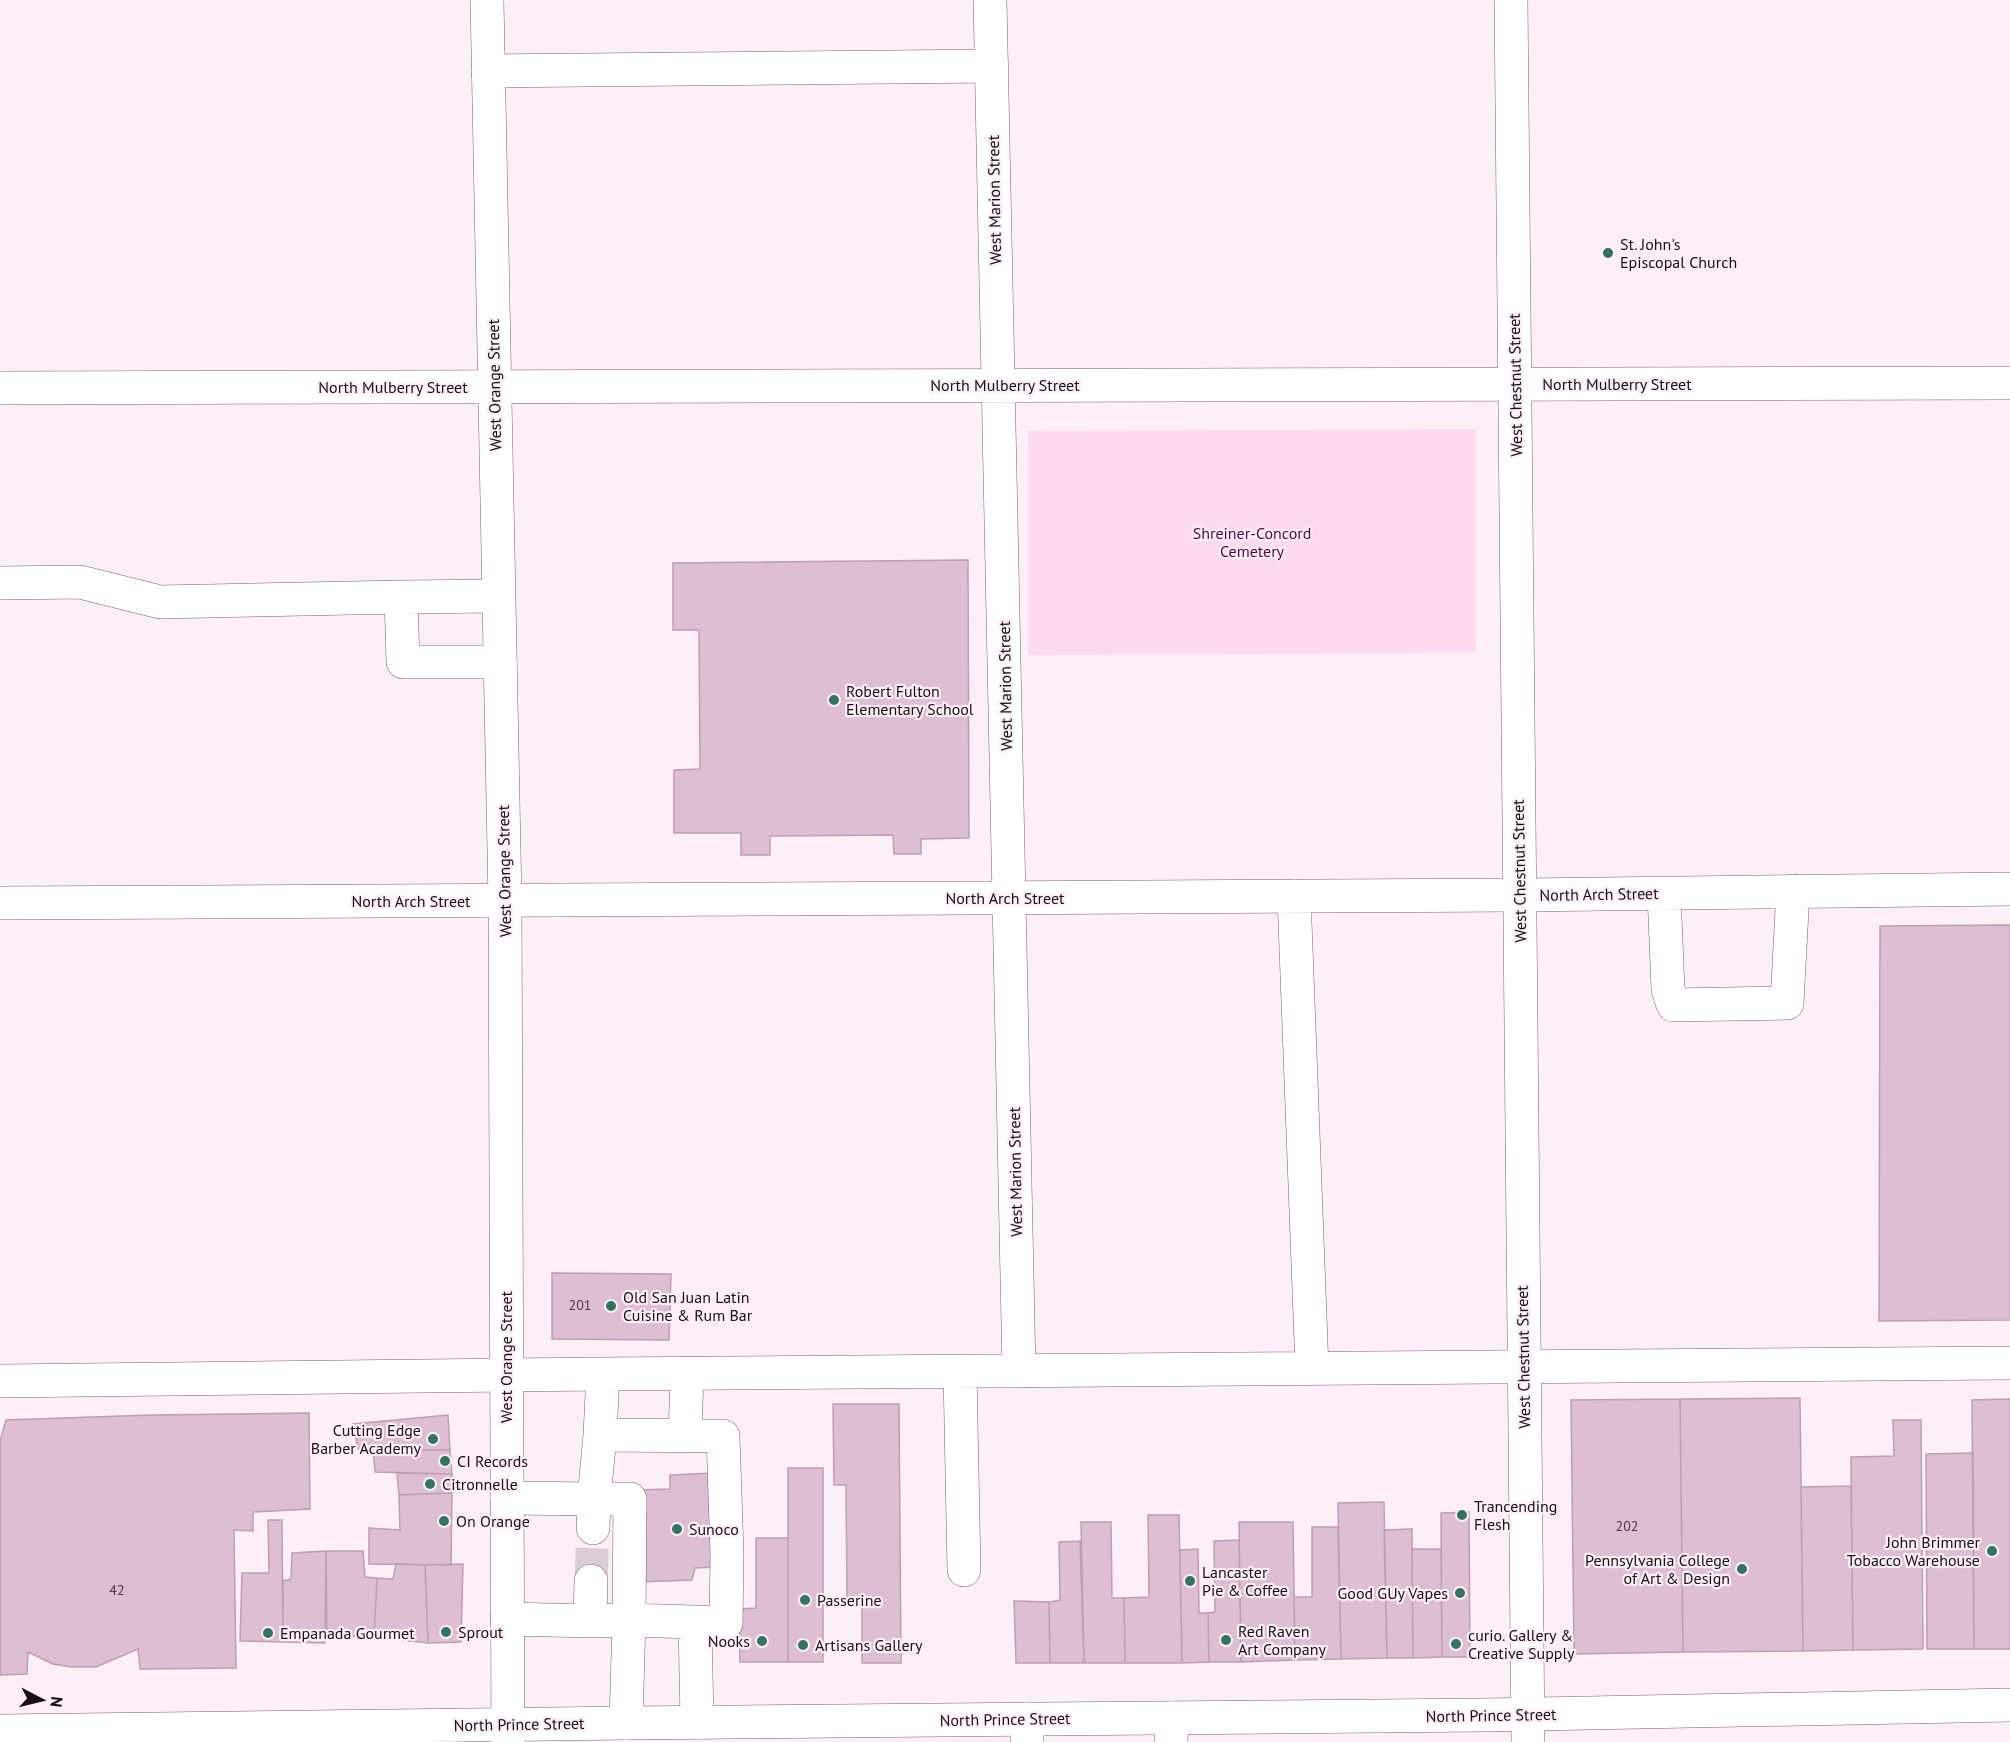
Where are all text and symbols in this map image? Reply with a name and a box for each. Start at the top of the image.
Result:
street label: West Marion Street [983,134,1005,265]
place label: St. John's Episcopal Church [1620,234,1737,272]
marker: St. John's Episcopal Church [1601,246,1615,260]
street label: West Chestnut Street [1504,313,1526,457]
street label: West Orange Street [483,318,505,451]
street label: North Mulberry Street [1542,374,1692,394]
street label: North Mulberry Street [930,375,1080,395]
street label: North Mulberry Street [318,377,468,397]
park label: Shreiner-Concord Cemetery [1193,523,1311,561]
street label: West Marion Street [994,620,1016,751]
place label: Robert Fulton Elementary School [846,681,974,719]
marker: Robert Fulton Elementary School [827,693,841,707]
street label: West Chestnut Street [1508,799,1530,943]
street label: West Orange Street [493,804,515,937]
street label: North Arch Street [1539,883,1659,905]
street label: North Arch Street [945,888,1065,908]
street label: North Arch Street [351,891,471,911]
street label: West Marion Street [1004,1106,1026,1237]
street label: West Chestnut Street [1512,1285,1534,1429]
place label: Old San Juan Latin Cuisine & Rum Bar [623,1287,753,1325]
street label: West Orange Street [496,1290,516,1423]
house number: 201 [569,1296,591,1314]
marker: Old San Juan Latin Cuisine & Rum Bar [604,1299,618,1313]
place label: Cutting Edge Barber Academy [311,1420,422,1458]
marker: Cutting Edge Barber Academy [426,1432,440,1446]
place label: CI Records [457,1451,528,1471]
marker: CI Records [438,1454,452,1468]
place label: Citronnelle [442,1474,518,1494]
marker: Citronnelle [423,1477,437,1491]
place label: Trancending Flesh [1474,1496,1557,1534]
marker: Trancending Flesh [1455,1508,1469,1522]
place label: On Orange [456,1511,530,1531]
marker: On Orange [437,1514,451,1528]
house number: 202 [1616,1517,1638,1535]
place label: Sunoco [689,1519,739,1539]
marker: Sunoco [670,1522,684,1536]
place label: John Brimmer Tobacco Warehouse [1847,1532,1981,1570]
marker: John Brimmer Tobacco Warehouse [1985,1544,1999,1558]
place label: Pennsylvania College of Art & Design [1585,1550,1730,1588]
place label: Lancaster Pie & Coffee [1202,1562,1288,1600]
marker: Pennsylvania College of Art & Design [1735,1562,1749,1576]
marker: Lancaster Pie & Coffee [1183,1574,1197,1588]
house number: 42 [109,1581,125,1599]
place label: Good GUy Vapes [1338,1583,1448,1603]
marker: Good GUy Vapes [1453,1586,1467,1600]
place label: Passerine [817,1590,882,1610]
marker: Passerine [798,1593,812,1607]
place label: Red Raven Art Company [1238,1621,1326,1659]
place label: Sprout [458,1622,504,1642]
place label: Empanada Gourmet [280,1623,415,1643]
marker: Sprout [439,1625,453,1639]
place label: curio. Gallery & Creative Supply [1468,1625,1575,1663]
marker: Empanada Gourmet [261,1626,275,1640]
place label: Nooks [708,1631,750,1651]
marker: Red Raven Art Company [1219,1633,1233,1647]
marker: Nooks [755,1634,769,1648]
place label: Artisans Gallery [815,1635,923,1655]
marker: curio. Gallery & Creative Supply [1449,1637,1463,1651]
marker: Artisans Gallery [796,1638,810,1652]
north arrow [12,1670,72,1730]
text: N [46,1695,67,1708]
street label: North Prince Street [1425,1704,1557,1726]
street label: North Prince Street [939,1708,1071,1730]
street label: North Prince Street [453,1713,585,1735]

